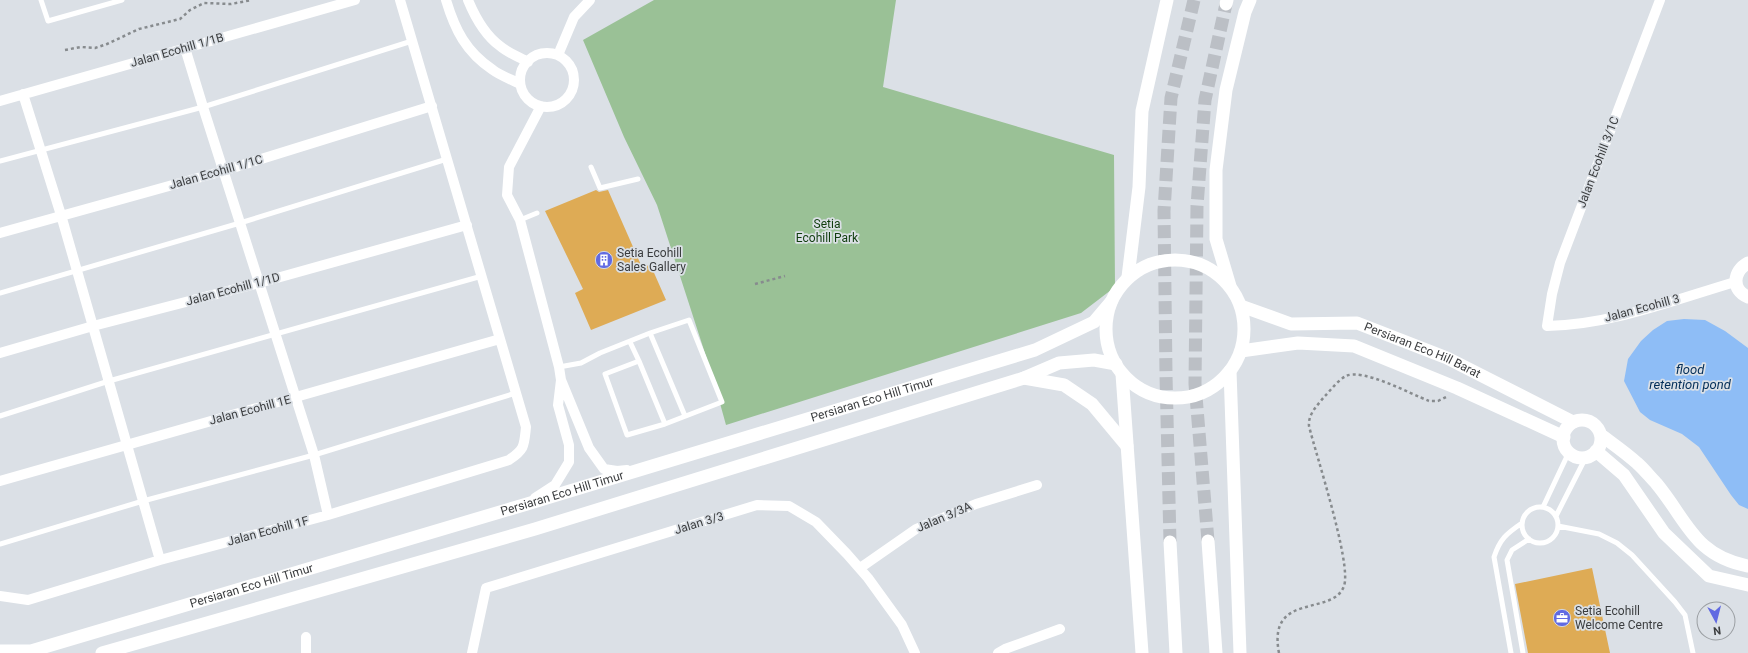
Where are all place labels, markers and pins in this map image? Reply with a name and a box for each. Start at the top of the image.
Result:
place label: Setia Ecohill Sales Gallery [617,246,686,274]
building icon: Setia Ecohill Sales Gallery [594,250,614,270]
place label: Setia Ecohill Welcome Centre [1575,604,1663,632]
office icon: Setia Ecohill Welcome Centre [1552,608,1572,628]

